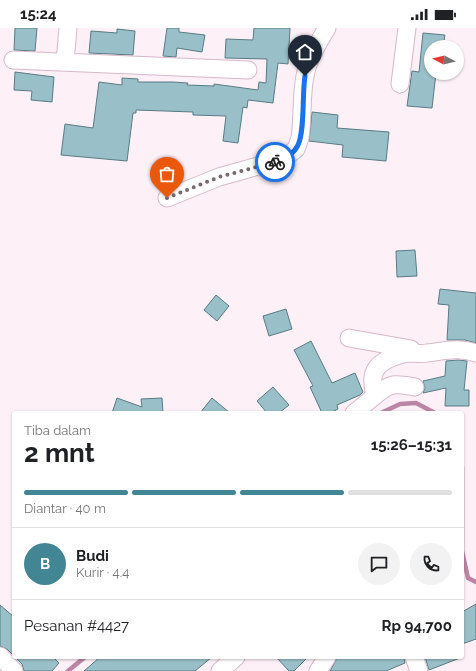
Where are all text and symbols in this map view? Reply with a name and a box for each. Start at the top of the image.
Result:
text: 15:24 [20,5,56,23]
pin [288,35,322,76]
north arrow [424,40,464,80]
map controls [424,40,464,80]
icon: home [294,41,316,63]
courier [255,142,295,182]
icon: bike [264,151,286,173]
pin [150,157,184,198]
icon: bag [156,163,178,185]
text: Tiba dalam [24,423,91,438]
text: 15:26–15:31 [371,436,452,454]
text: 2 mnt [24,438,95,468]
text: Diantar · 40 m [24,501,106,516]
button: chat [358,543,400,585]
button: phone [410,543,452,585]
text: Budi [76,547,109,565]
text: B [40,555,50,573]
text: Kurir · 4.4 [76,565,129,580]
text: Pesanan #4427 [24,617,129,635]
text: Rp 94,700 [382,617,452,635]

